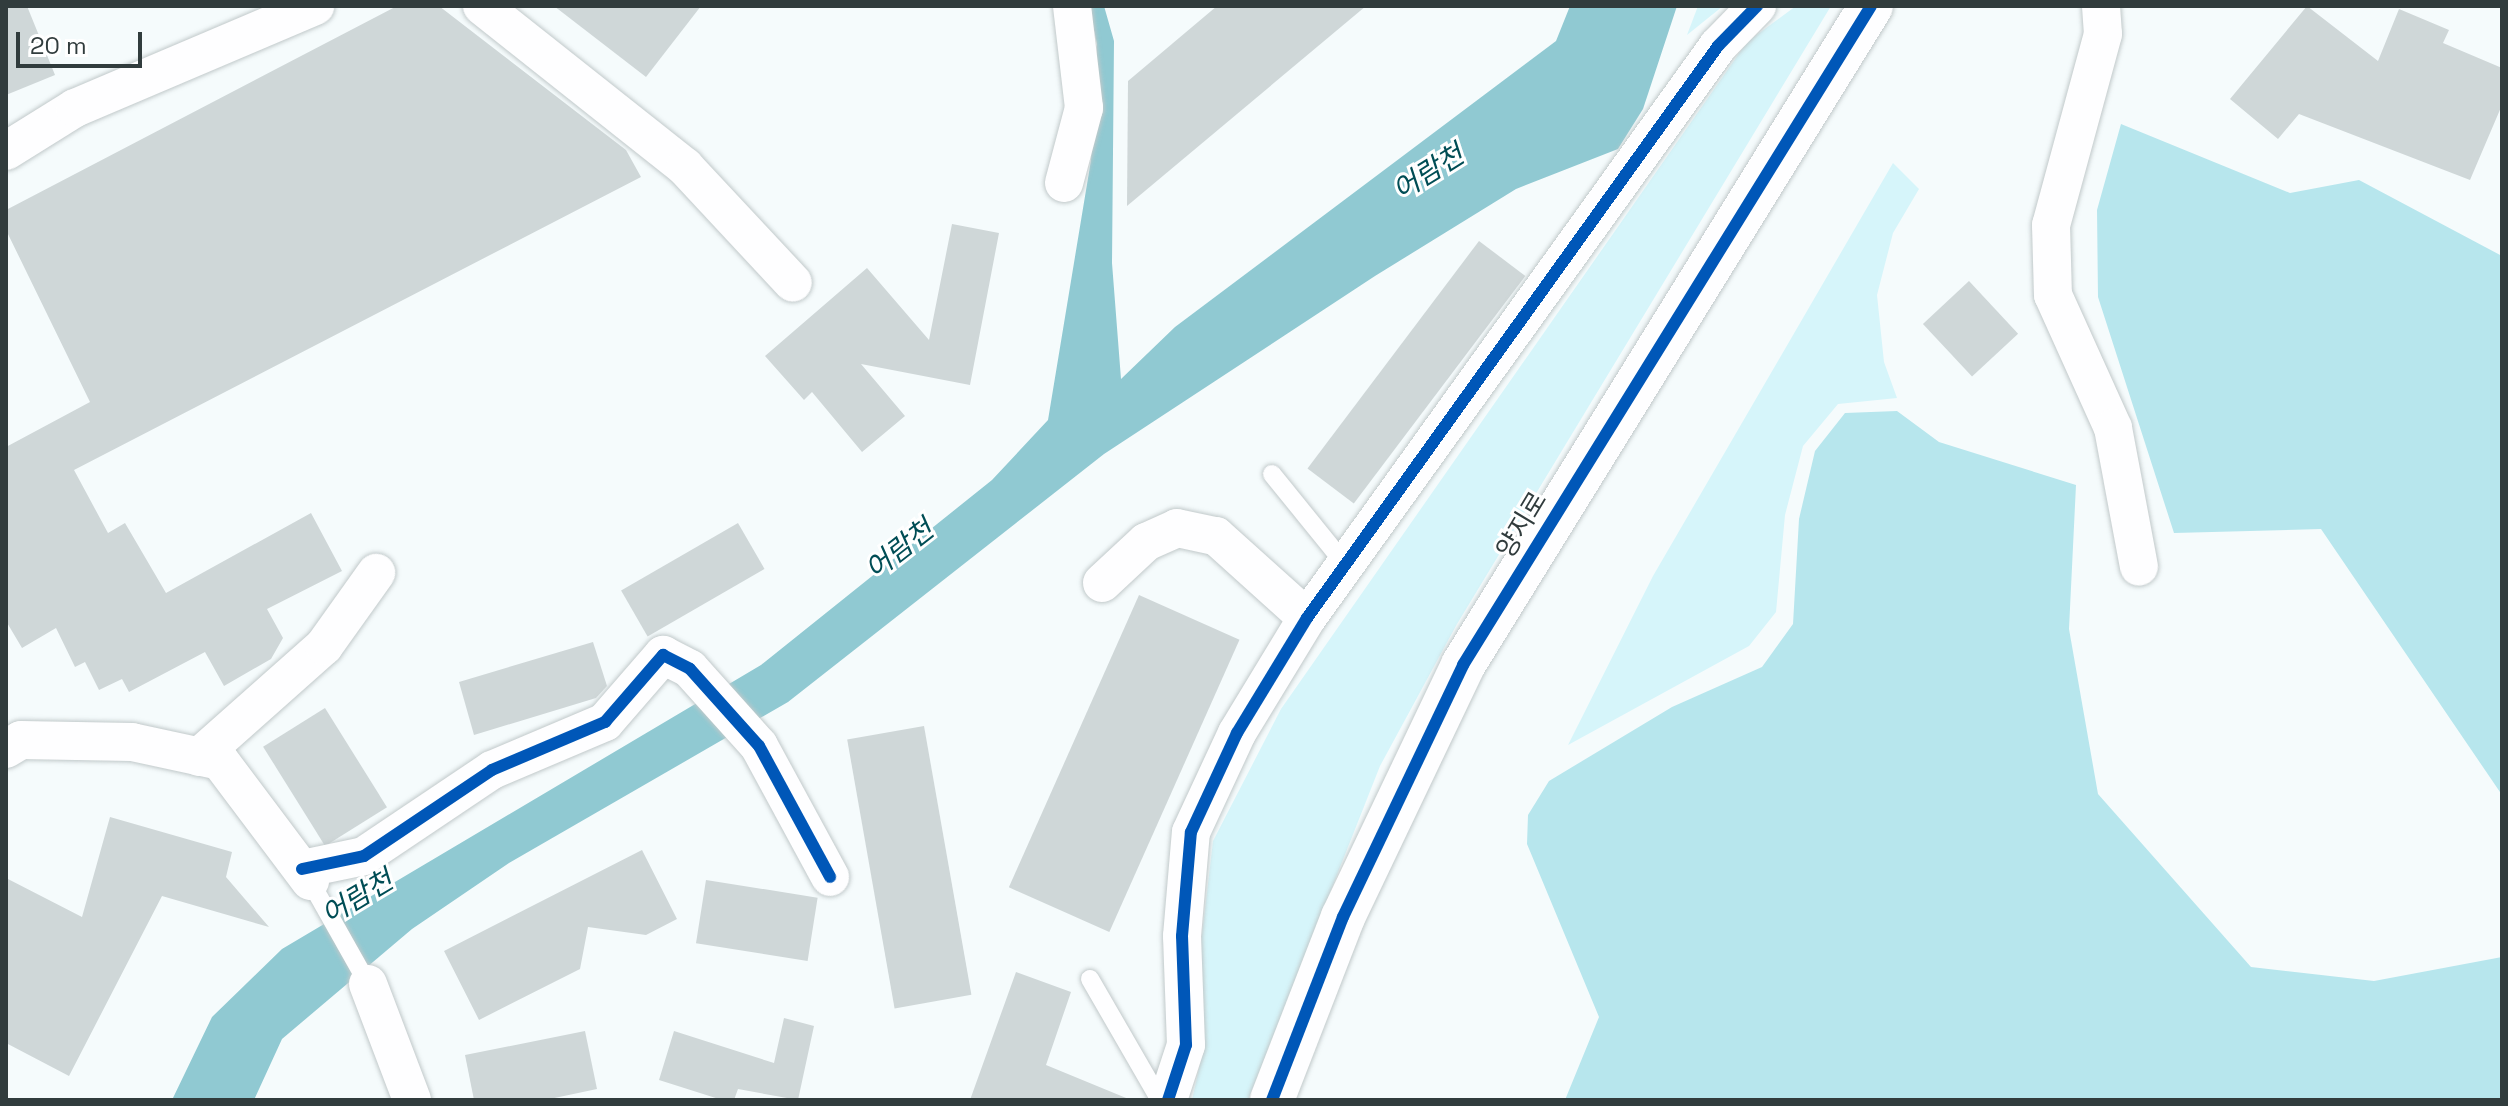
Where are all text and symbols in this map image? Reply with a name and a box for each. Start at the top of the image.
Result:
scale bar [20,16,146,66]
text: 20 m [30,30,87,61]
water label: 어람천 [1386,137,1470,207]
street label: 양지로 [1490,486,1554,564]
water label: 어람천 [858,512,940,586]
water label: 어람천 [315,863,399,931]

